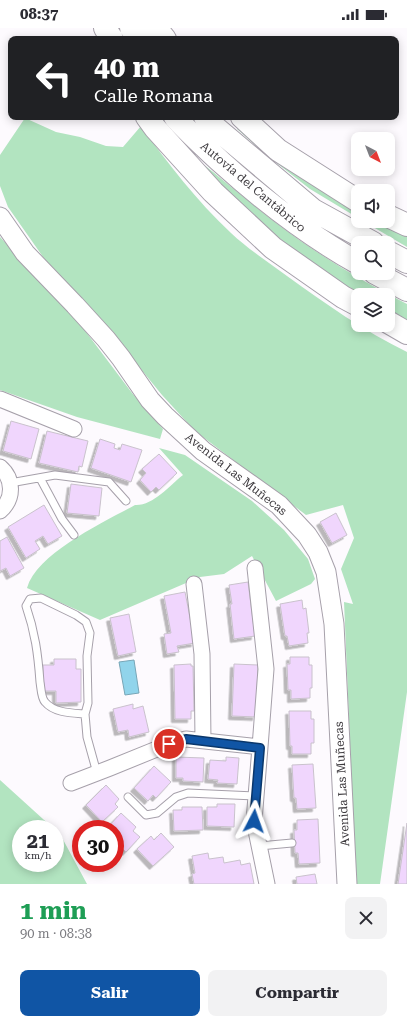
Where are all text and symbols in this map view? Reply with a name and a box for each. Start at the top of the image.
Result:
text: 08:37 [20,5,58,23]
text: 40 m [94,51,159,84]
icon: left [28,52,80,104]
text: Calle Romana [94,85,213,106]
north arrow [351,132,395,176]
map controls [351,132,395,332]
street label: Autovía del Cantábrico [198,139,308,235]
button: sound [351,184,395,228]
button: search [351,236,395,280]
button: layers [351,288,395,332]
street label: Avenida Las Muñecas [182,430,290,518]
street label: Avenida Las Muñecas [332,721,352,847]
pin [152,727,186,761]
icon: arrive [158,733,180,755]
position arrow [233,800,275,842]
speed limit sign: 30 [72,820,124,872]
text: 21 [27,829,49,853]
text: km/h [25,850,51,861]
text: 1 min [20,897,87,925]
button: close [345,897,387,939]
text: 90 m · 08:38 [20,926,92,941]
button: Salir [20,970,200,1016]
button: Compartir [208,970,387,1016]

